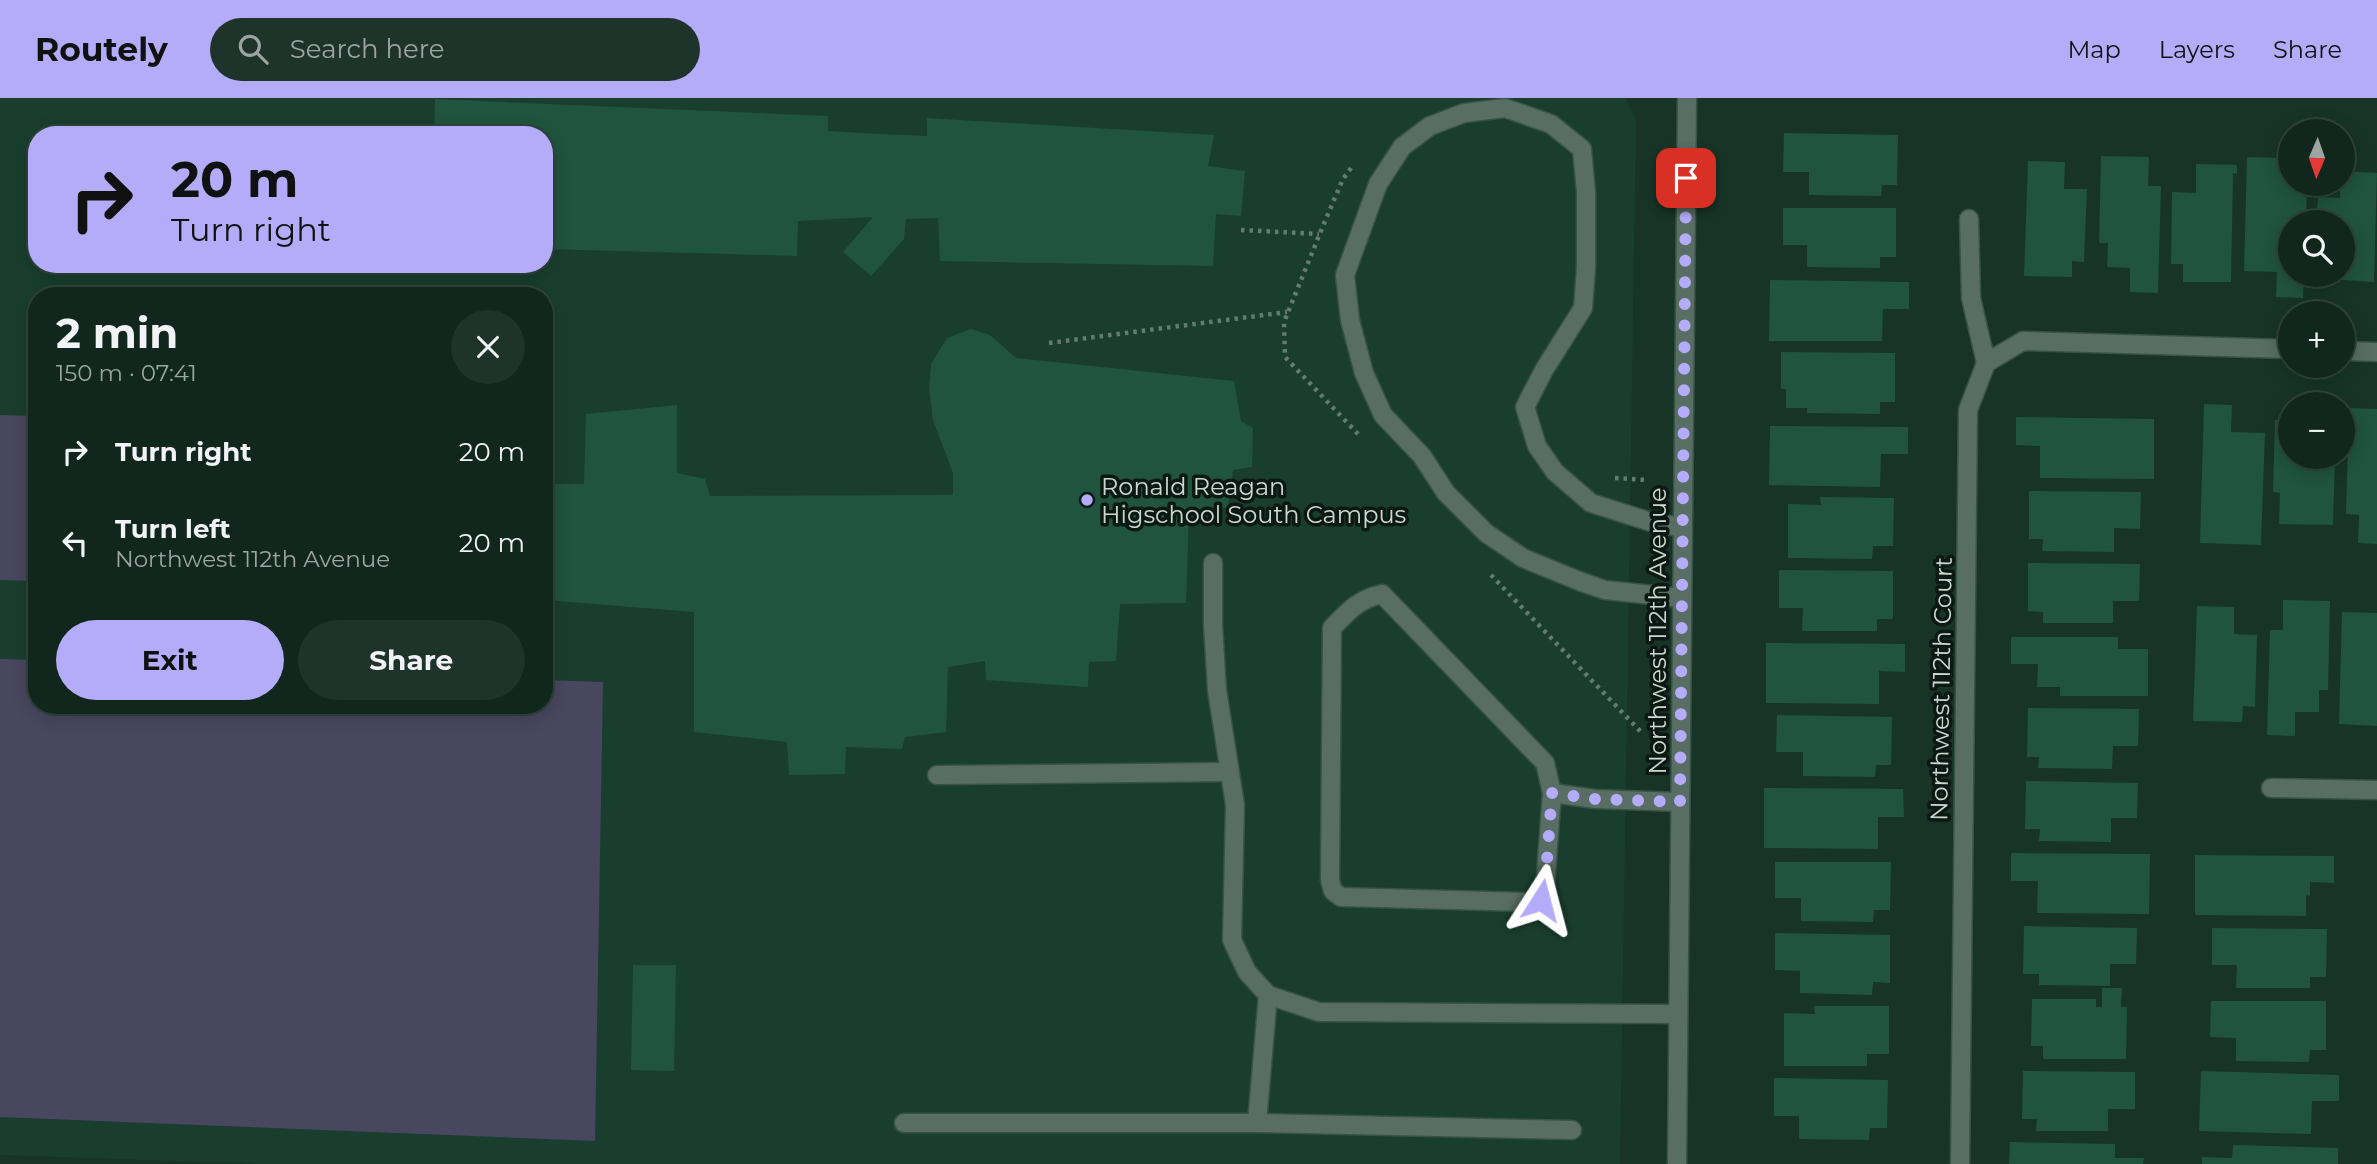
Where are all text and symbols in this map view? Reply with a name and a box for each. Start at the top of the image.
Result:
search box [210,18,700,81]
text: Routely [35,29,168,69]
icon: search [234,30,272,68]
text: Search here [290,33,445,65]
text: Map [2067,35,2121,64]
text: Layers [2159,35,2235,64]
text: Share [2273,35,2342,64]
north arrow [2278,119,2356,196]
map controls [2278,119,2355,469]
pin [1656,148,1716,208]
text: 20 m [171,150,298,209]
icon: right [56,154,147,245]
icon: arrive [1667,159,1705,197]
text: Turn right [171,210,331,249]
button: search [2278,210,2355,287]
button: + [2278,301,2355,378]
text: 2 min [56,307,178,359]
button: close [451,310,525,384]
text: 150 m · 07:41 [56,359,197,387]
button: − [2278,392,2355,469]
icon: right [56,433,94,471]
text: Turn right [115,436,251,468]
text: 20 m [459,436,525,468]
place label: Ronald Reagan Higschool South Campus [1101,472,1406,529]
street label: Northwest 112th Avenue [1643,487,1672,775]
marker: Ronald Reagan Higschool South Campus [1079,492,1095,508]
text: Turn left [115,513,231,545]
icon: left [56,524,94,562]
text: 20 m [459,527,525,559]
text: Northwest 112th Avenue [115,545,390,573]
street label: Northwest 112th Court [1924,557,1958,821]
button: Exit [56,620,284,700]
button: Share [298,620,525,700]
position arrow [1504,863,1578,937]

